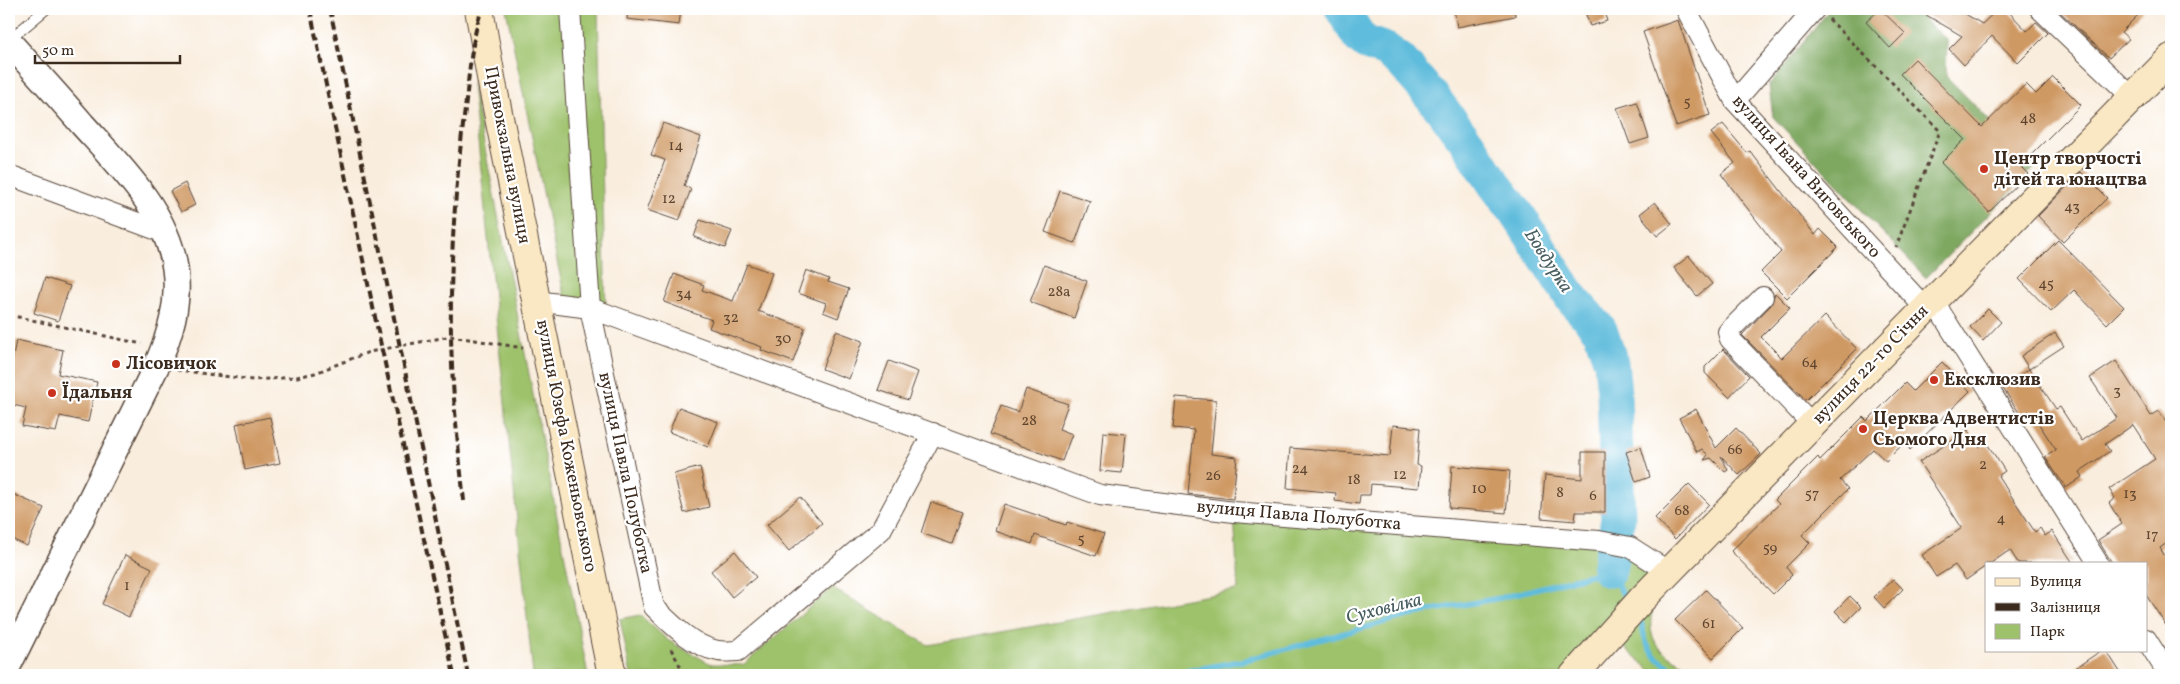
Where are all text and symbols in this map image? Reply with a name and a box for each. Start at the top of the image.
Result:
scale bar [35,32,180,64]
text: 50 m [42,41,74,62]
street label: Привокзальна вулиця [477,64,537,246]
street label: вулиця Івана Виговського [1726,90,1886,264]
house number: 5 [1683,92,1691,113]
house number: 48 [2020,109,2036,130]
house number: 14 [669,136,683,157]
place label: Центр творчості дітей та юнацтва [1994,147,2147,193]
marker: Центр творчості дітей та юнацтва [1978,163,1990,175]
house number: 12 [662,189,676,210]
house number: 43 [2064,197,2080,218]
water label: Бовдурка [1518,224,1578,298]
house number: 45 [2038,274,2054,295]
house number: 28а [1047,282,1071,303]
house number: 34 [676,284,692,305]
street label: вулиця 22-го Січня [1807,300,1935,430]
house number: 32 [723,308,739,329]
street label: вулиця Юзефа Коженьовського [529,318,603,574]
house number: 30 [775,329,791,350]
place label: Лісовичок [126,352,217,377]
house number: 64 [1802,353,1818,374]
marker: Лісовичок [110,358,122,370]
place label: Ексклюзив [1944,368,2041,393]
street label: вулиця Павла Полуботка [591,370,659,576]
marker: Ексклюзив [1928,374,1940,386]
place label: Їдальня [62,381,132,406]
house number: 3 [2113,381,2121,402]
marker: Їдальня [46,387,58,399]
place label: Церква Адвентистів Сьомого Дня [1873,407,2054,453]
house number: 28 [1021,411,1037,432]
marker: Церква Адвентистів Сьомого Дня [1857,423,1869,435]
house number: 66 [1727,440,1743,461]
house number: 2 [1979,455,1987,476]
house number: 24 [1292,459,1308,480]
house number: 12 [1393,465,1407,486]
house number: 26 [1205,466,1221,487]
house number: 18 [1347,470,1361,491]
house number: 10 [1472,479,1486,500]
house number: 8 [1556,483,1564,504]
house number: 57 [1805,484,1819,505]
house number: 13 [2123,484,2137,505]
house number: 6 [1589,486,1597,507]
street label: вулиця Павла Полуботка [1196,495,1402,537]
house number: 68 [1674,501,1690,522]
house number: 4 [1997,509,2006,530]
house number: 17 [2145,525,2159,546]
house number: 5 [1077,529,1085,550]
house number: 59 [1763,538,1778,559]
legend [1985,562,2148,652]
text: Вулиця [2030,572,2082,593]
house number: 1 [124,576,130,597]
water label: Суховілка [1343,587,1425,631]
text: Залізниця [2030,598,2101,619]
house number: 61 [1702,614,1716,635]
text: Парк [2030,622,2065,643]

